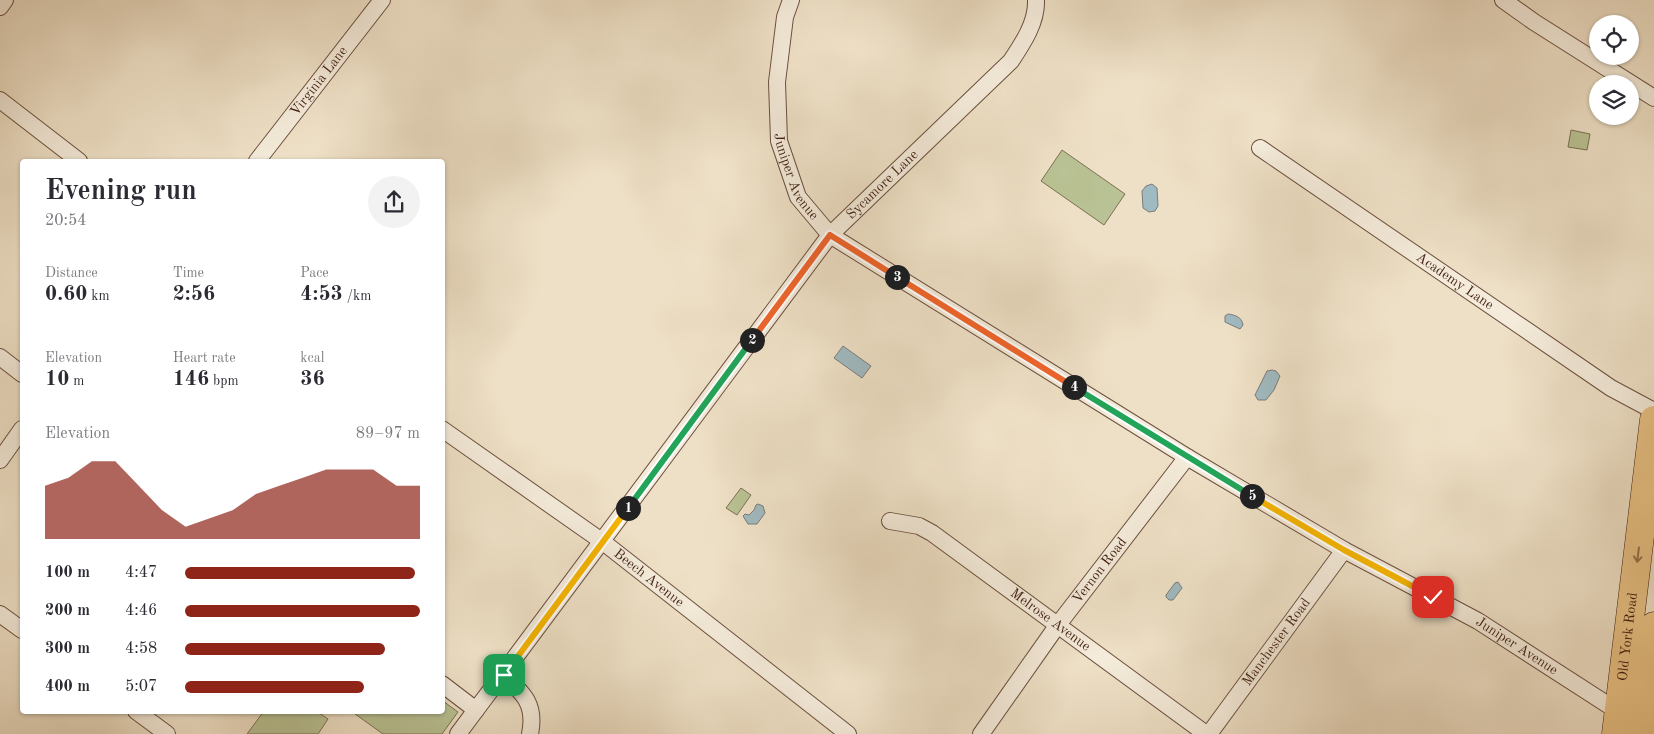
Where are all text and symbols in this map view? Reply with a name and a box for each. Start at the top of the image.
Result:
map controls [1589,15,1639,125]
button: locate [1589,15,1639,65]
street label: Virginia Lane [288,44,350,119]
button: layers [1589,75,1639,125]
street label: Juniper Avenue [772,133,821,223]
street label: Sycamore Lane [844,147,921,222]
button: share [368,176,420,228]
text: Evening run [45,178,197,206]
text: 20:54 [45,213,87,229]
street label: Academy Lane [1414,250,1496,312]
pin: 3 [884,264,910,290]
text: Distance [45,266,98,280]
text: Time [173,266,204,280]
text: Pace [300,266,329,280]
text: 3 [893,270,902,284]
text: 0.60 [45,284,87,305]
text: 2:56 [173,284,215,305]
text: 4:53 [300,284,343,305]
text: km [87,289,110,303]
text: /km [343,289,371,303]
pin: 2 [740,328,764,352]
text: 2 [748,333,757,347]
text: Elevation [45,351,102,365]
text: Heart rate [173,351,236,365]
text: kcal [300,351,324,365]
text: 10 [45,369,69,390]
text: 146 [173,369,209,390]
text: 36 [300,369,325,390]
text: m [69,374,84,388]
text: bpm [209,374,239,388]
pin: 4 [1062,374,1086,400]
text: 4 [1070,380,1079,394]
text: Elevation [45,426,110,442]
text: 89–97 m [356,426,420,442]
pin: 5 [1240,484,1264,508]
text: 5 [1248,489,1257,503]
pin: 1 [616,496,640,520]
text: 1 [624,501,633,515]
street label: Vernon Road [1070,535,1129,606]
street label: Beech Avenue [611,546,687,610]
one-way arrow [1633,547,1643,563]
text: 100 m [45,565,90,581]
text: 4:47 [125,565,157,581]
pin [1412,576,1454,618]
icon: check [1419,583,1447,611]
street label: Melrose Avenue [1008,586,1093,654]
street label: Old York Road [1615,592,1640,682]
street label: Manchester Road [1240,596,1313,688]
text: 200 m [45,603,90,619]
text: 4:46 [125,603,157,619]
street label: Juniper Avenue [1473,615,1560,677]
text: 300 m [45,641,90,657]
text: 4:58 [125,641,157,657]
pin [483,654,525,696]
icon: arrive [490,661,518,689]
text: 400 m [45,679,90,695]
text: 5:07 [125,679,157,695]

